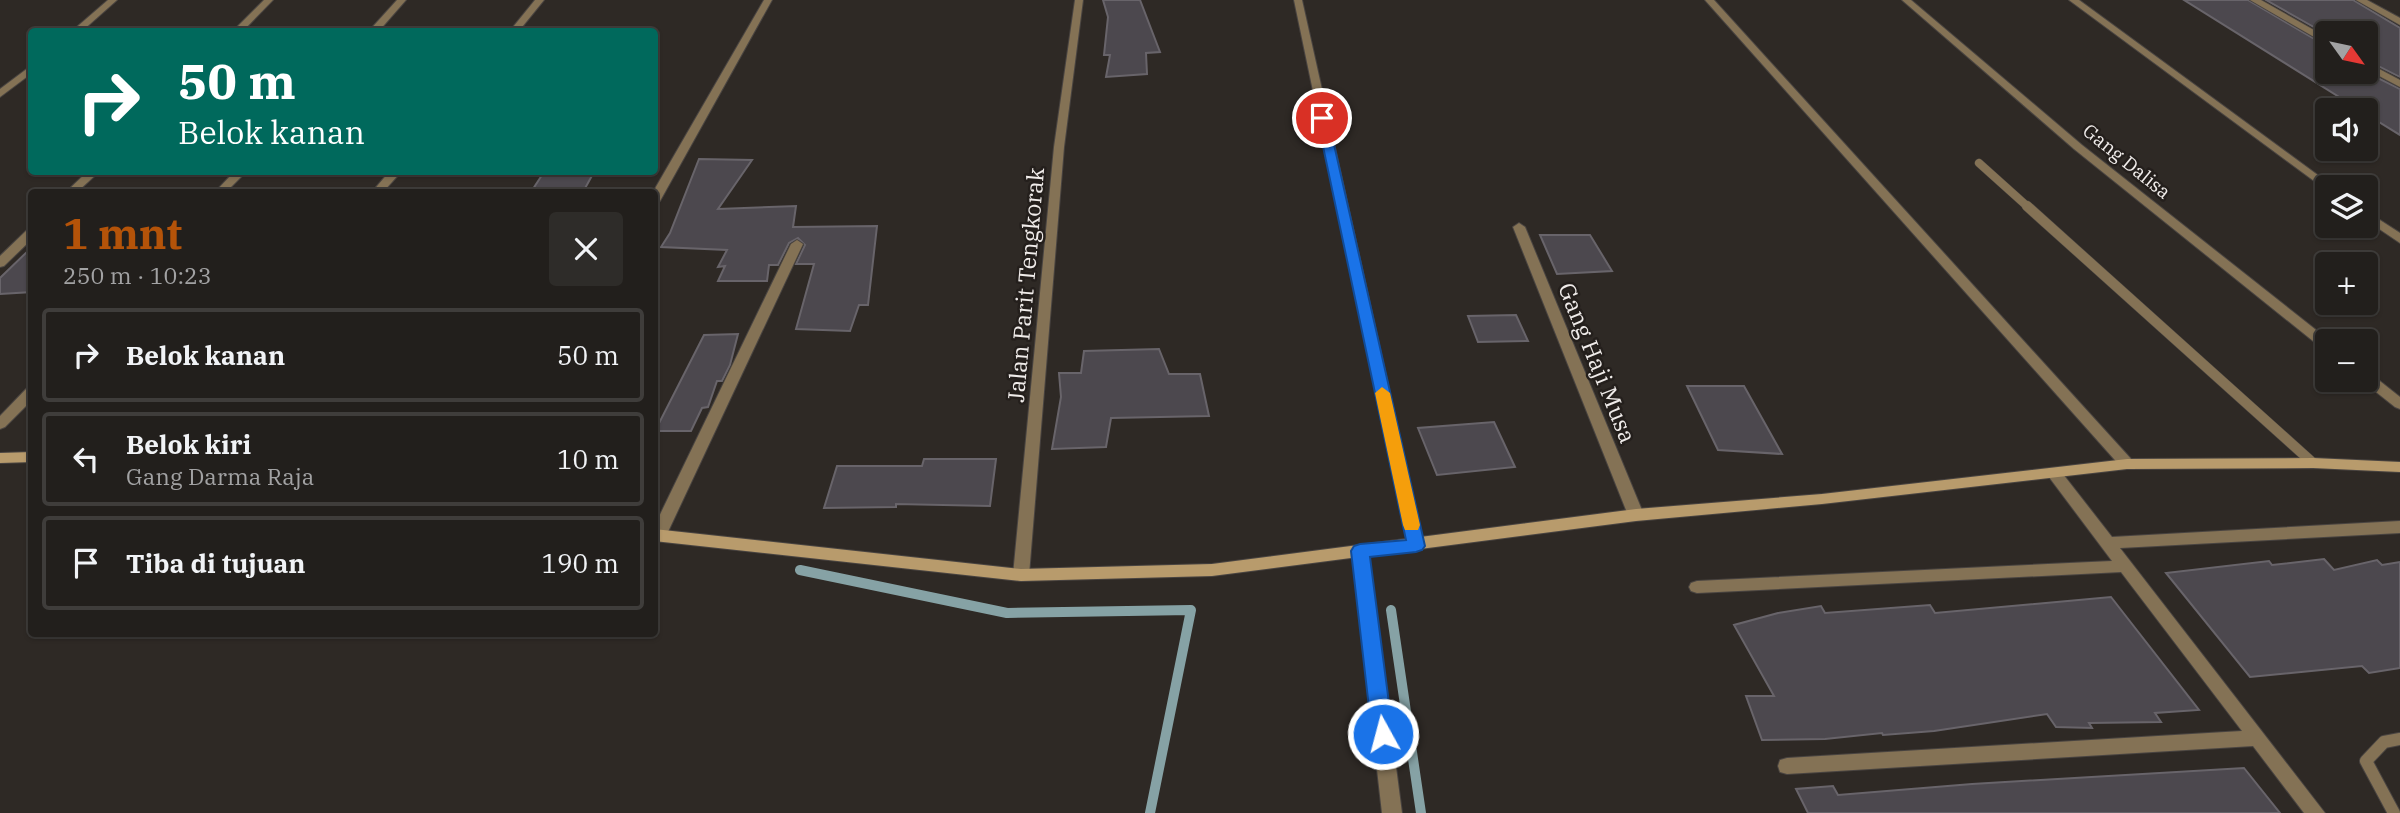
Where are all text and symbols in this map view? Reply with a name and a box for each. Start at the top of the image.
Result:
north arrow [2315,21,2378,84]
map controls [2315,21,2378,392]
text: 50 m [178,49,296,112]
icon: right [63,56,154,147]
pin [1292,88,1352,148]
button: sound [2315,98,2378,161]
icon: arrive [1303,99,1341,137]
text: Belok kanan [178,111,365,153]
street label: Gang Dalisa [2078,118,2176,204]
street label: Jalan Parit Tengkorak [1000,166,1050,404]
button: layers [2315,175,2378,238]
text: 1 mnt [63,206,182,261]
button: close [549,212,623,286]
button: + [2315,252,2378,315]
text: 250 m · 10:23 [63,260,212,290]
street label: Gang Haji Musa [1552,278,1644,447]
button: − [2315,329,2378,392]
icon: right [67,336,105,374]
text: Belok kanan [126,338,285,372]
text: 50 m [557,338,619,372]
text: Belok kiri [126,427,251,461]
icon: left [67,440,105,478]
text: 10 m [557,442,619,476]
text: Gang Darma Raja [126,461,314,491]
icon: arrive [67,544,105,582]
text: Tiba di tujuan [126,546,306,580]
text: 190 m [541,546,619,580]
position arrow [1346,697,1420,771]

